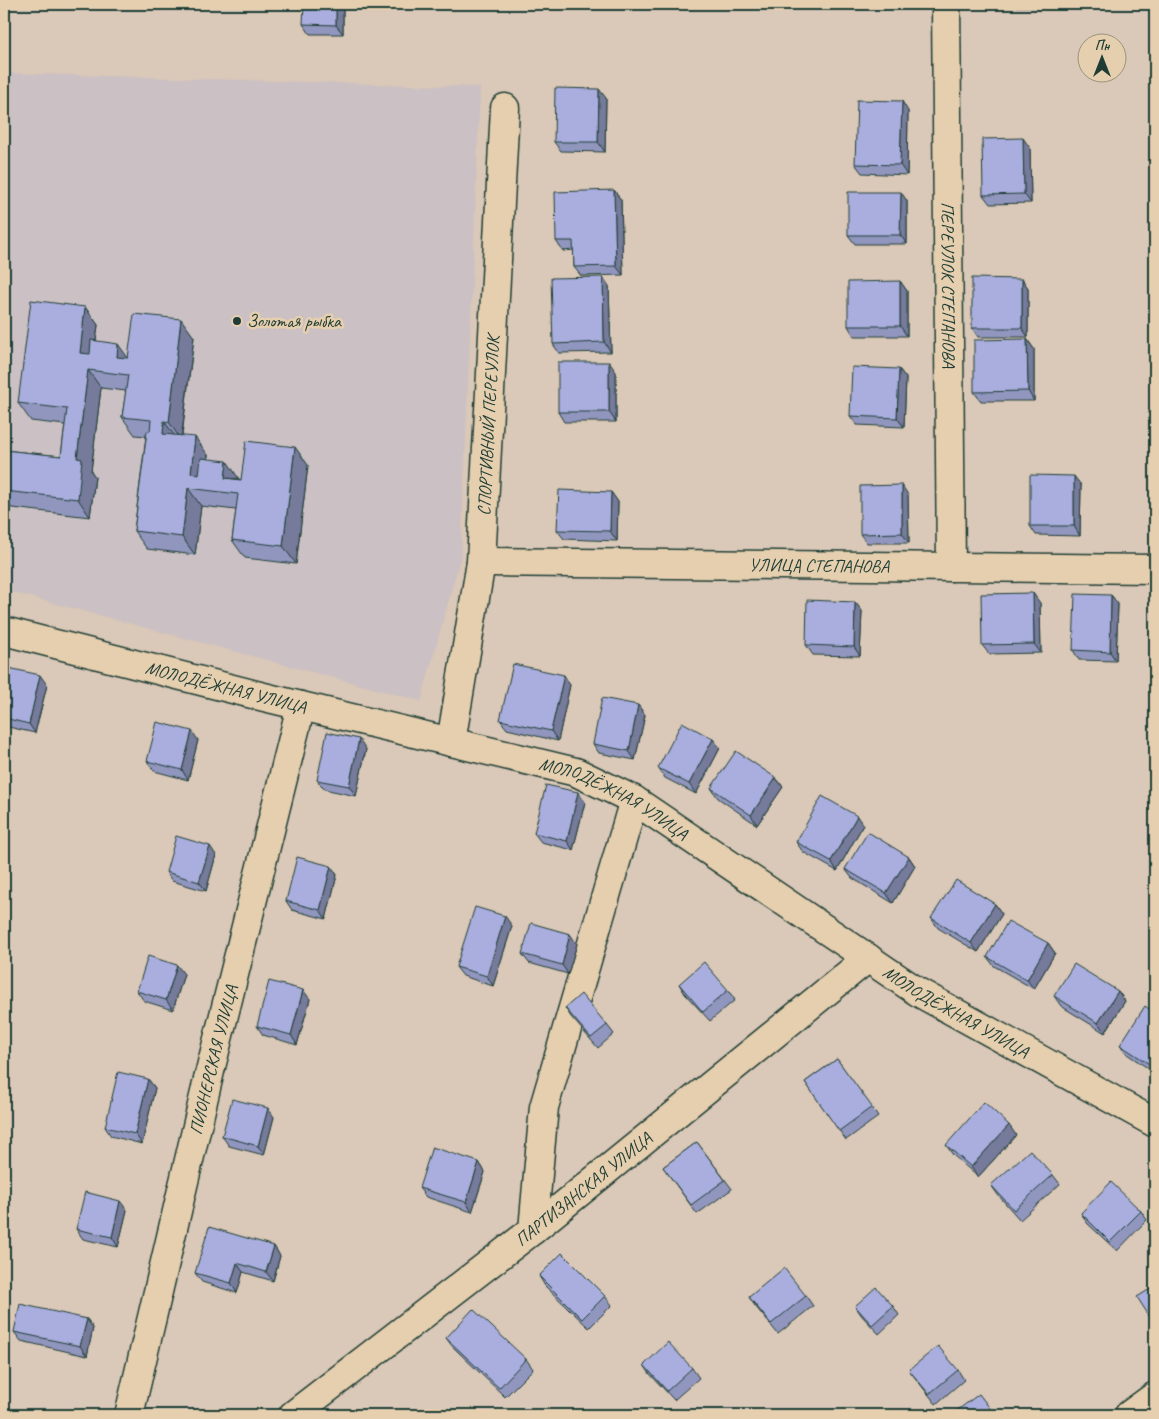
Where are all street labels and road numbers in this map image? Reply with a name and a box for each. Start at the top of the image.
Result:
street label: ПЕРЕУЛОК СТЕПАНОВА [937,202,960,369]
street label: СПОРТИВНЫЙ ПЕРЕУЛОК [472,331,504,516]
street label: УЛИЦА СТЕПАНОВА [749,554,890,577]
street label: МОЛОДЁЖНАЯ УЛИЦА [143,656,310,718]
street label: МОЛОДЁЖНАЯ УЛИЦА [537,753,693,845]
street label: МОЛОДЁЖНАЯ УЛИЦА [879,961,1034,1063]
street label: ПИОНЕРСКАЯ УЛИЦА [184,982,242,1137]
street label: ПАРТИЗАНСКАЯ УЛИЦА [511,1127,657,1251]

